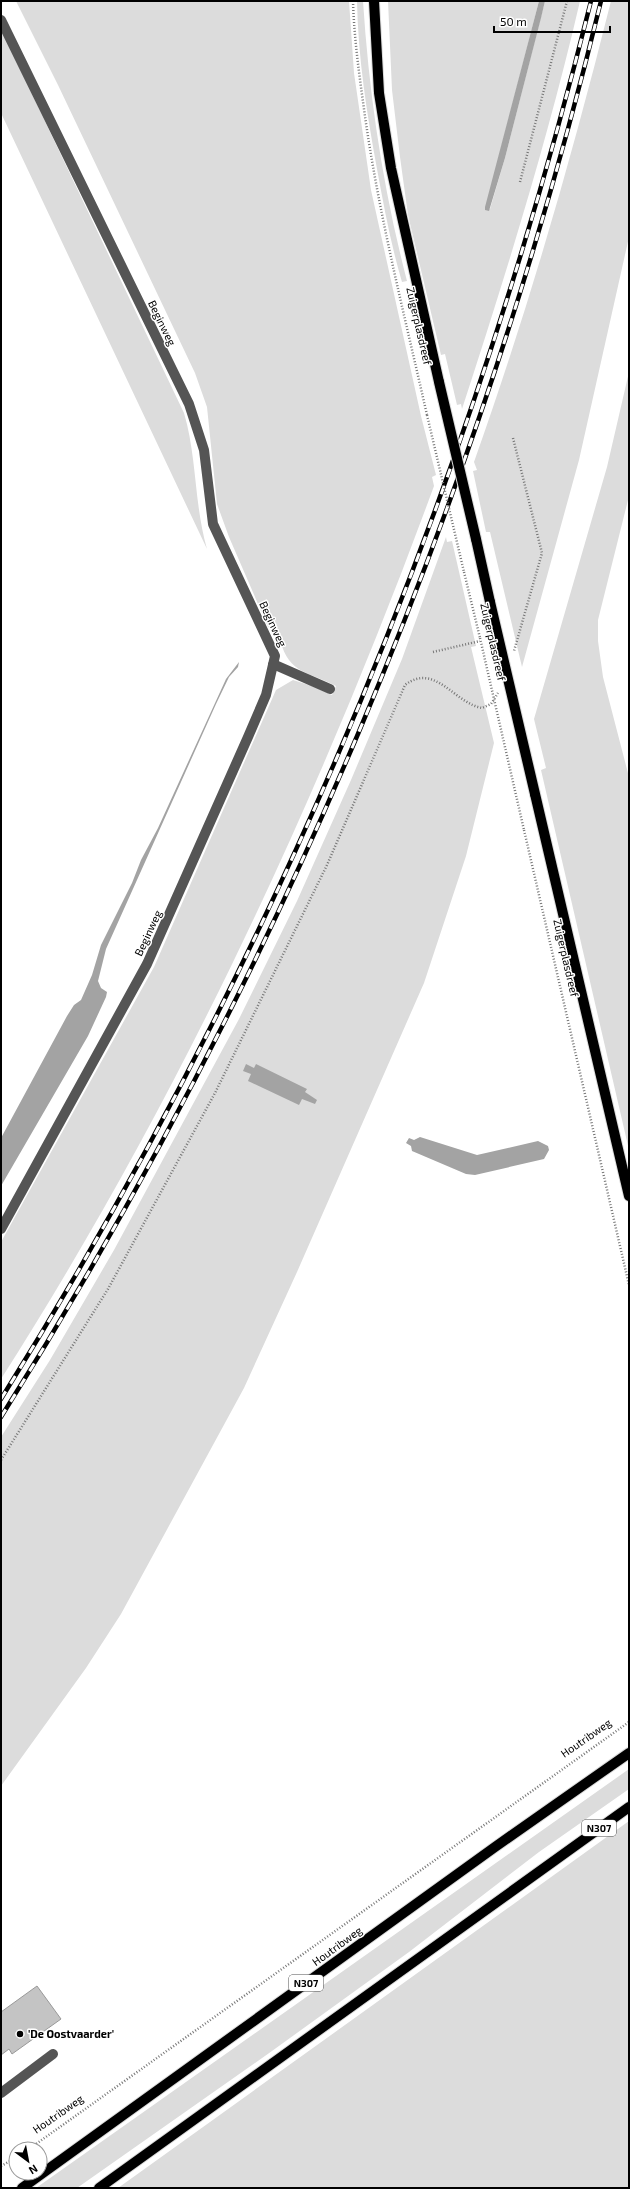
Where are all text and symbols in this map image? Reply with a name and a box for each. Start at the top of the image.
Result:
scale bar [494,8,610,34]
text: 50 m [500,14,527,28]
street label: Zuigerplasdreef [404,286,435,367]
street label: Beginweg [146,298,179,348]
street label: Beginweg [257,599,290,649]
street label: Zuigerplasdreef [478,602,509,683]
street label: Beginweg [131,908,164,958]
street label: Zuigerplasdreef [551,918,582,999]
street label: Houtribweg [558,1715,613,1760]
road number: N307 [582,1820,616,1836]
street label: Houtribweg [309,1923,364,1968]
road number: N307 [289,1975,323,1991]
place label: 'De Oostvaarder' [28,2027,114,2040]
marker: 'De Oostvaarder' [15,2029,25,2039]
street label: Houtribweg [30,2091,85,2136]
north arrow [8,2141,48,2181]
text: N [27,2162,40,2178]

